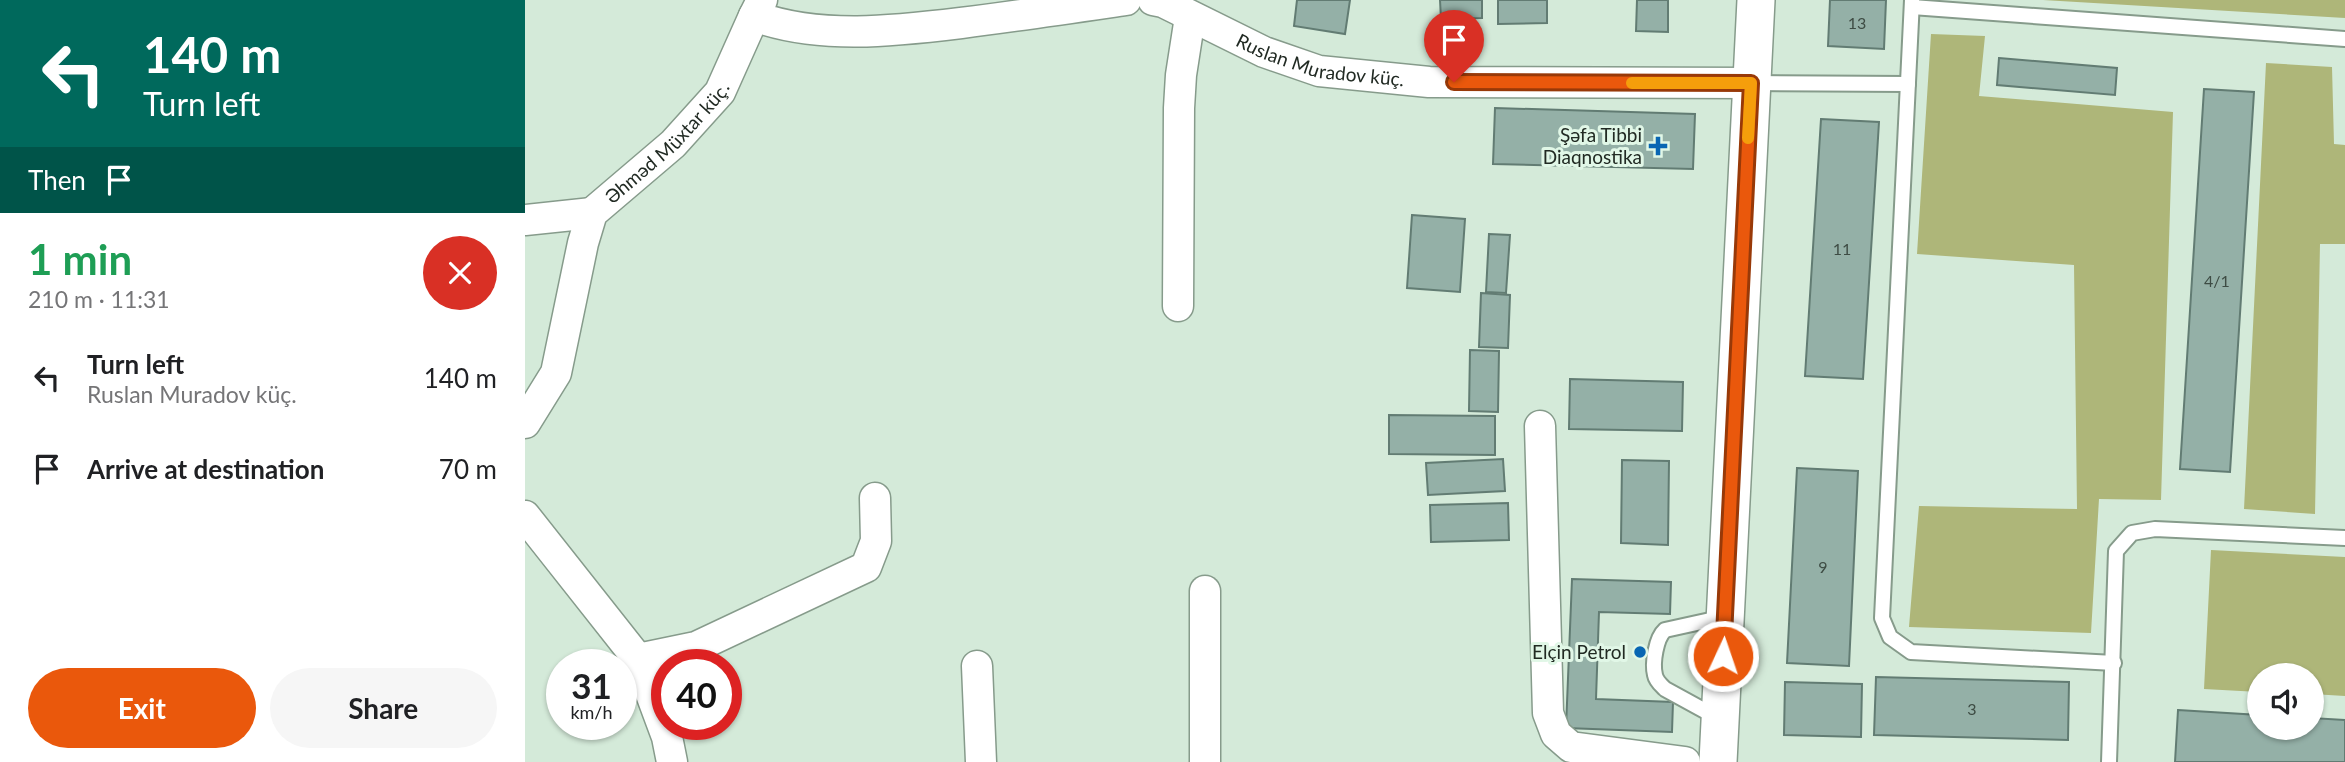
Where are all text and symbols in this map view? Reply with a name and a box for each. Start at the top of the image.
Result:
pin [1424,10,1484,82]
house number: 13 [1848,13,1866,32]
icon: arrive [1435,21,1473,59]
text: 140 m [143,25,281,83]
icon: left [28,28,119,119]
street label: Ruslan Muradov küç. [1233,28,1405,90]
street label: Əhməd Müxtar küç. [600,79,734,208]
text: Turn left [143,84,260,123]
place label: Şəfa Tibbi Diaqnostika [1543,123,1642,168]
marker: Şəfa Tibbi Diaqnostika [1648,136,1668,156]
icon: arrive [100,161,138,199]
text: Then [28,164,86,196]
text: 1 min [28,234,132,284]
button: close [423,236,497,310]
house number: 11 [1833,239,1851,258]
house number: 4/1 [2204,271,2230,290]
text: 210 m · 11:31 [28,285,170,313]
text: Turn left [87,348,184,380]
icon: left [28,359,66,397]
text: 140 m [424,362,497,394]
text: Ruslan Muradov küç. [87,380,297,408]
icon: arrive [28,450,66,488]
text: Arrive at destination [87,453,324,485]
text: 70 m [439,453,497,485]
house number: 9 [1818,557,1828,576]
position arrow [1686,619,1760,693]
place label: Elçin Petrol [1532,640,1626,663]
marker: Elçin Petrol [1632,644,1648,660]
speed limit sign: 40 [651,649,742,740]
map controls [2247,663,2324,740]
button: sound [2247,663,2324,740]
text: 31 [571,664,612,706]
button: Exit [28,668,256,748]
button: Share [270,668,497,748]
house number: 3 [1967,699,1977,718]
text: km/h [570,701,613,723]

